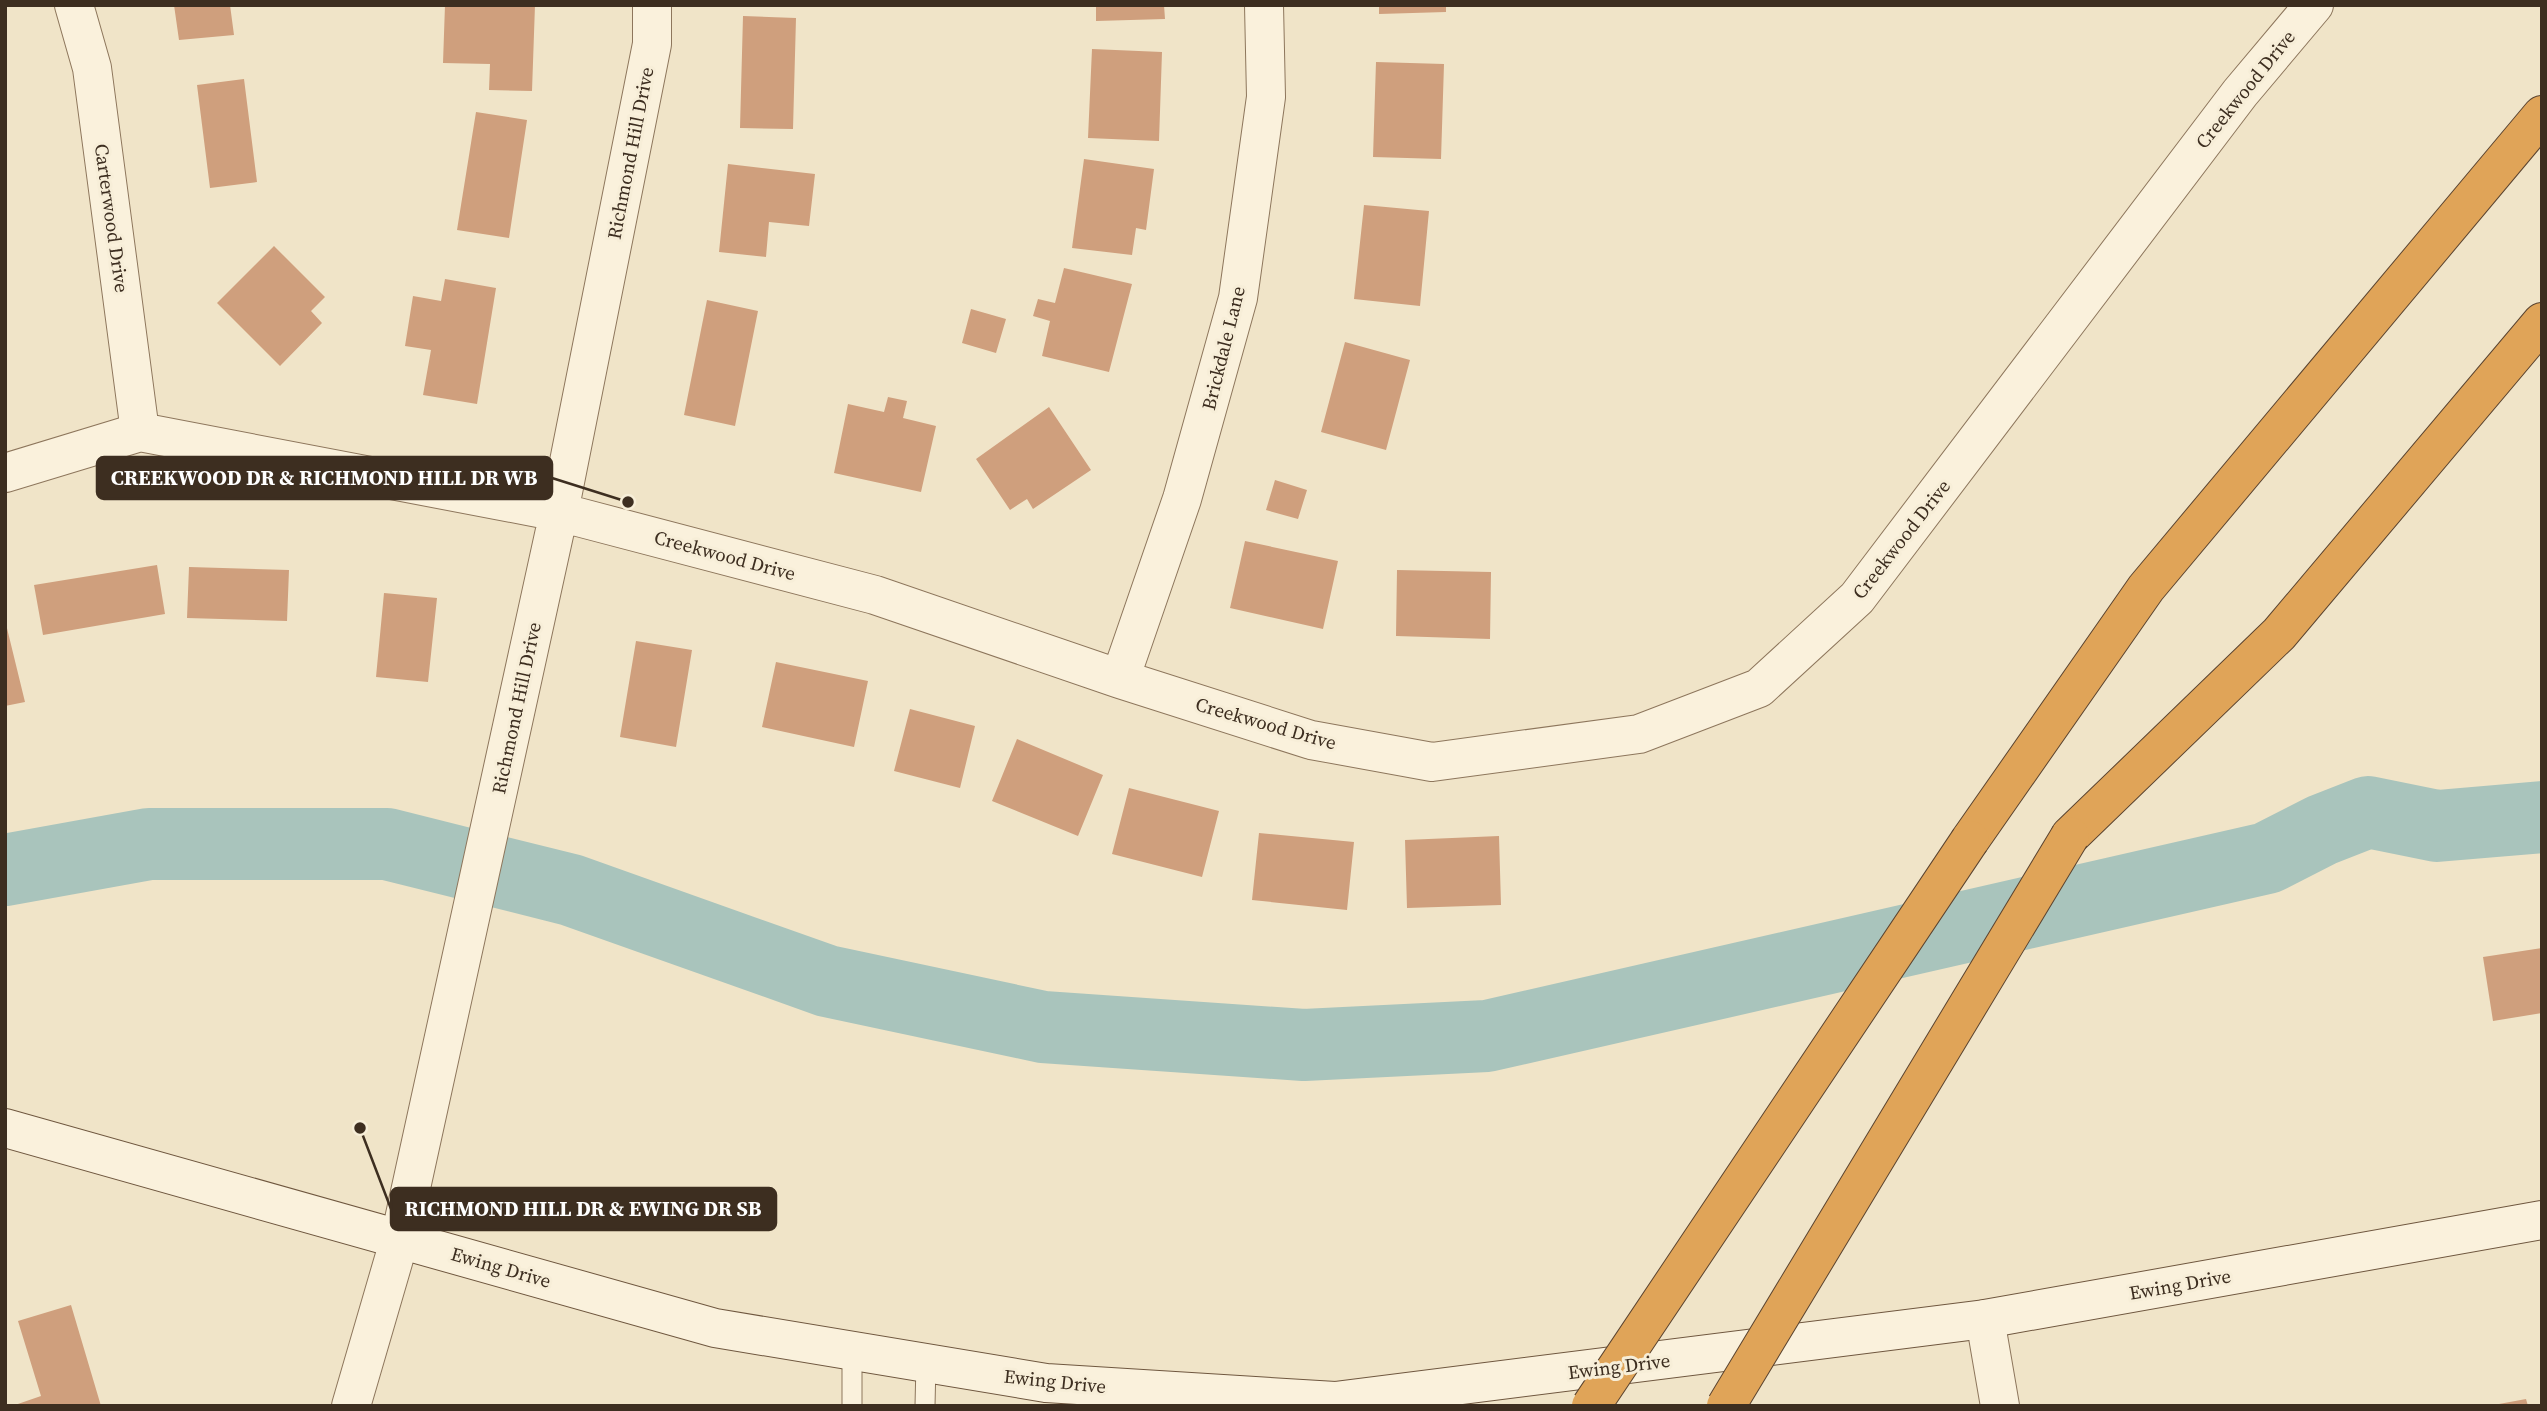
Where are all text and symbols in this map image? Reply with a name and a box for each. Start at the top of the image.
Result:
street label: Creekwood Drive [2189,24,2301,154]
street label: Richmond Hill Drive [601,65,659,241]
street label: Carterwood Drive [89,142,135,294]
street label: Brickdale Lane [1195,283,1251,413]
callout: CREEKWOOD DR & RICHMOND HILL DR WB [97,457,552,499]
text: CREEKWOOD DR & RICHMOND HILL DR WB [111,463,538,492]
street label: Creekwood Drive [1846,474,1956,604]
street label: Creekwood Drive [651,524,799,586]
street label: Richmond Hill Drive [485,620,547,796]
street label: Creekwood Drive [1193,690,1339,756]
callout: RICHMOND HILL DR & EWING DR SB [391,1188,776,1230]
text: RICHMOND HILL DR & EWING DR SB [404,1194,762,1223]
street label: Ewing Drive [448,1240,554,1294]
street label: Ewing Drive [2127,1262,2233,1306]
street label: Ewing Drive [1566,1347,1672,1385]
street label: Ewing Drive [1003,1363,1107,1399]

